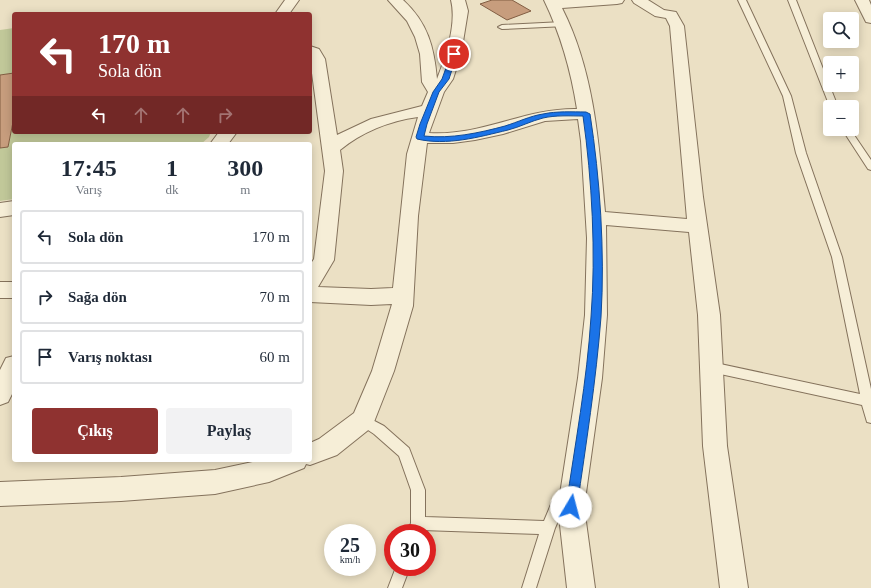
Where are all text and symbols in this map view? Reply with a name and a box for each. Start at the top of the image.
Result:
map controls [823,12,859,136]
button: search [823,12,859,48]
icon: left [32,28,84,80]
text: 170 m [98,28,170,59]
pin [437,37,471,71]
icon: arrive [443,43,465,65]
button: + [823,56,859,92]
text: Sola dön [98,61,162,81]
button: − [823,100,859,136]
icon: left [88,104,110,126]
icon: ahead [130,104,152,126]
icon: ahead [172,104,194,126]
icon: right [214,104,236,126]
text: 17:45 [61,155,117,181]
text: 1 [166,155,178,181]
text: 300 [227,155,263,181]
text: Varış [75,182,102,197]
text: dk [166,182,179,197]
text: m [240,182,250,197]
icon: left [34,226,56,248]
text: Sola dön [68,229,123,245]
text: 170 m [252,229,290,245]
icon: right [34,286,56,308]
text: Sağa dön [68,289,127,305]
text: 70 m [260,289,290,305]
icon: arrive [34,346,56,368]
text: Varış noktası [68,349,152,365]
text: 60 m [260,349,290,365]
button: Çıkış [32,408,158,454]
button: Paylaş [166,408,292,454]
position arrow [550,486,592,528]
speed limit sign: 30 [384,524,436,576]
text: 25 [340,534,360,556]
text: km/h [340,554,360,565]

